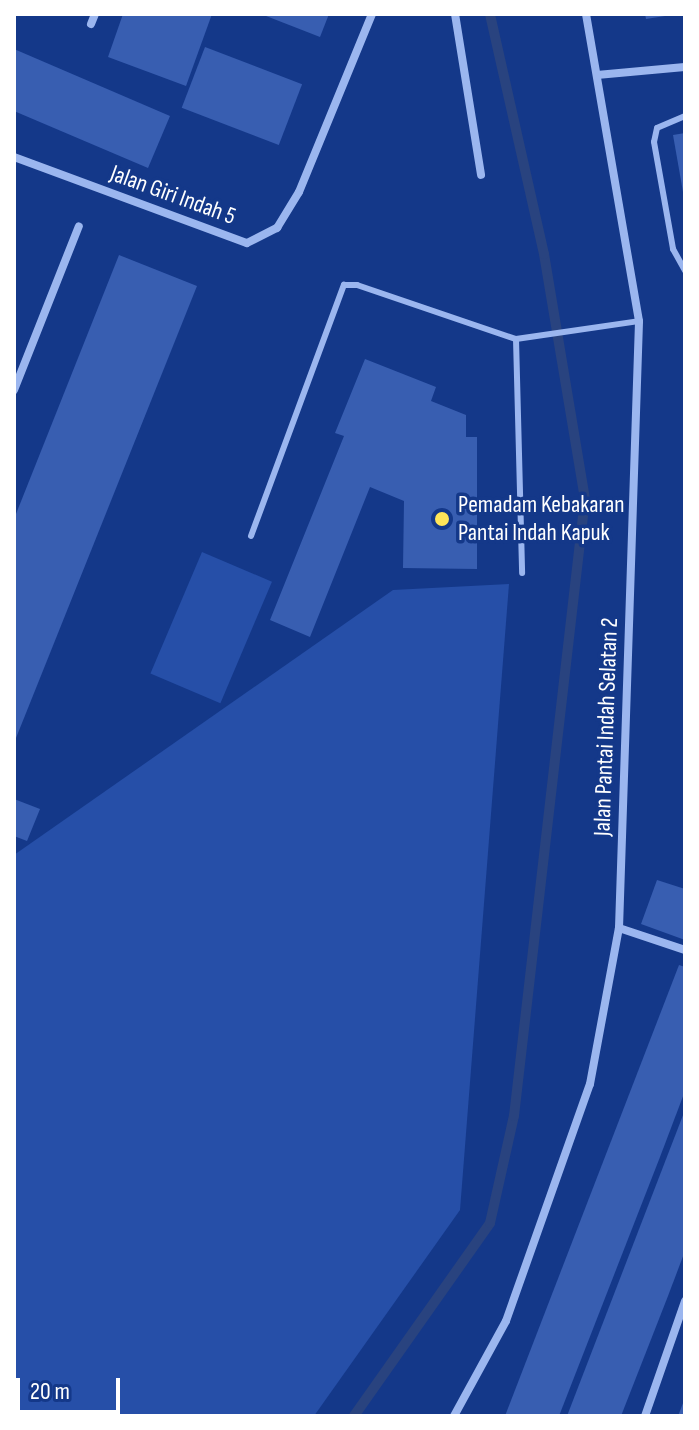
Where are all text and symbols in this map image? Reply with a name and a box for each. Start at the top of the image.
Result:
street label: Jalan Giri Indah 5 [106,159,240,231]
place label: Pemadam Kebakaran Pantai Indah Kapuk [458,491,625,547]
marker: Pemadam Kebakaran Pantai Indah Kapuk [433,510,451,528]
street label: Jalan Pantai Indah Selatan 2 [588,617,624,837]
scale bar [20,1362,124,1412]
text: 20 m [30,1377,70,1406]

